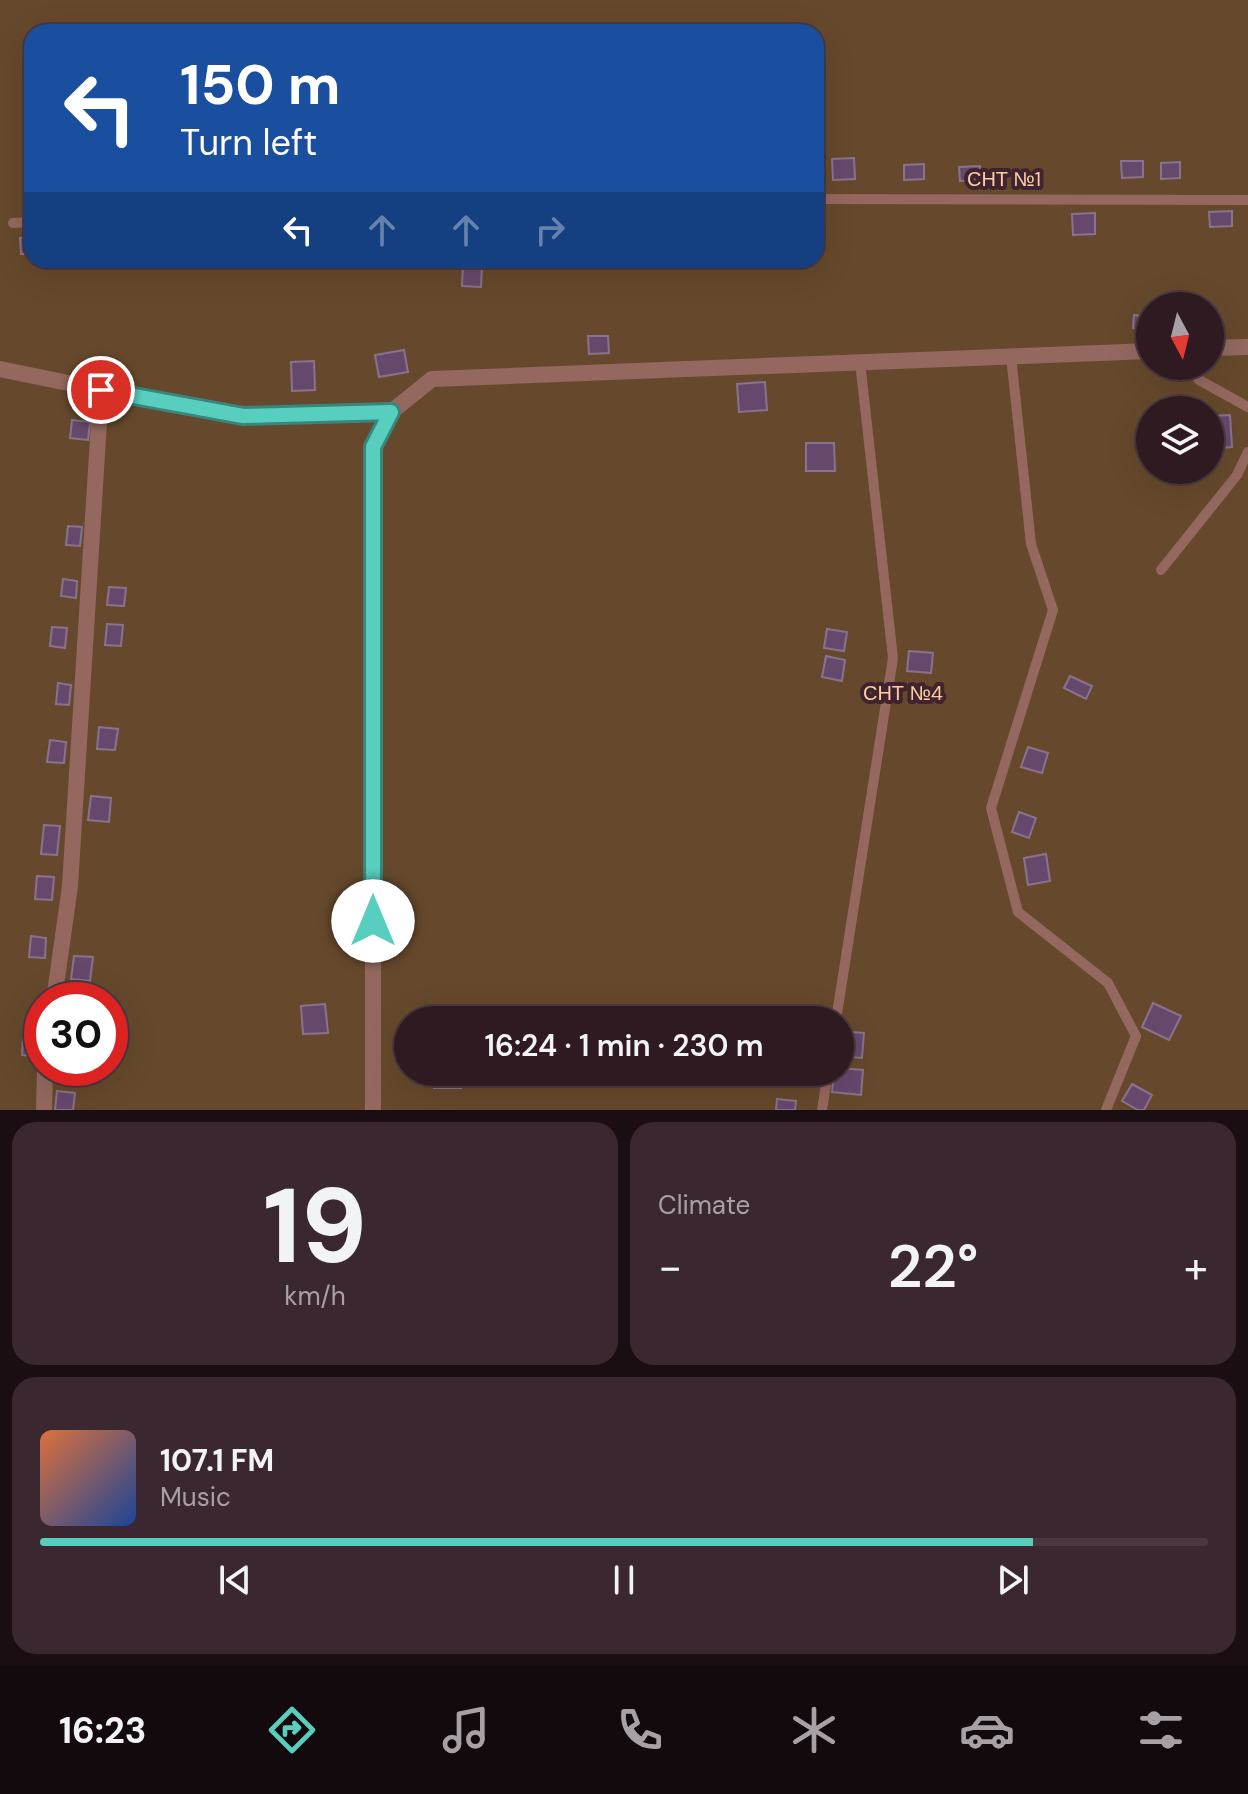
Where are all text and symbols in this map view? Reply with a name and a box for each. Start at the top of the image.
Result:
text: 150 m [180,48,341,121]
icon: left [48,56,152,160]
text: Turn left [180,119,317,166]
park label: СНТ №1 [967,166,1041,192]
icon: left [276,208,320,252]
icon: ahead [360,208,404,252]
icon: ahead [444,208,488,252]
icon: right [528,208,572,252]
north arrow [1136,292,1224,380]
map controls [1136,292,1224,484]
pin [67,356,135,424]
icon: arrive [79,368,123,412]
button: layers [1136,396,1224,484]
park label: СНТ №4 [863,680,943,706]
position arrow [331,879,415,963]
speed limit sign: 30 [24,982,128,1086]
text: 16:24 · 1 min · 230 m [484,1026,764,1065]
text: 19 [263,1159,367,1294]
text: Climate [658,1188,750,1222]
text: 22° [888,1227,978,1306]
text: − [658,1238,682,1296]
text: + [1184,1238,1208,1296]
text: km/h [284,1279,346,1313]
text: 107.1 FM [160,1441,274,1480]
text: Music [160,1480,231,1514]
icon: previous [213,1558,257,1602]
icon: pause [602,1558,646,1602]
icon: next [991,1558,1035,1602]
icon: directions [264,1702,320,1758]
icon: music [438,1702,494,1758]
icon: phone [612,1702,668,1758]
icon: climate [786,1702,842,1758]
icon: car [959,1702,1015,1758]
icon: filters [1133,1702,1189,1758]
text: 16:23 [59,1707,146,1754]

